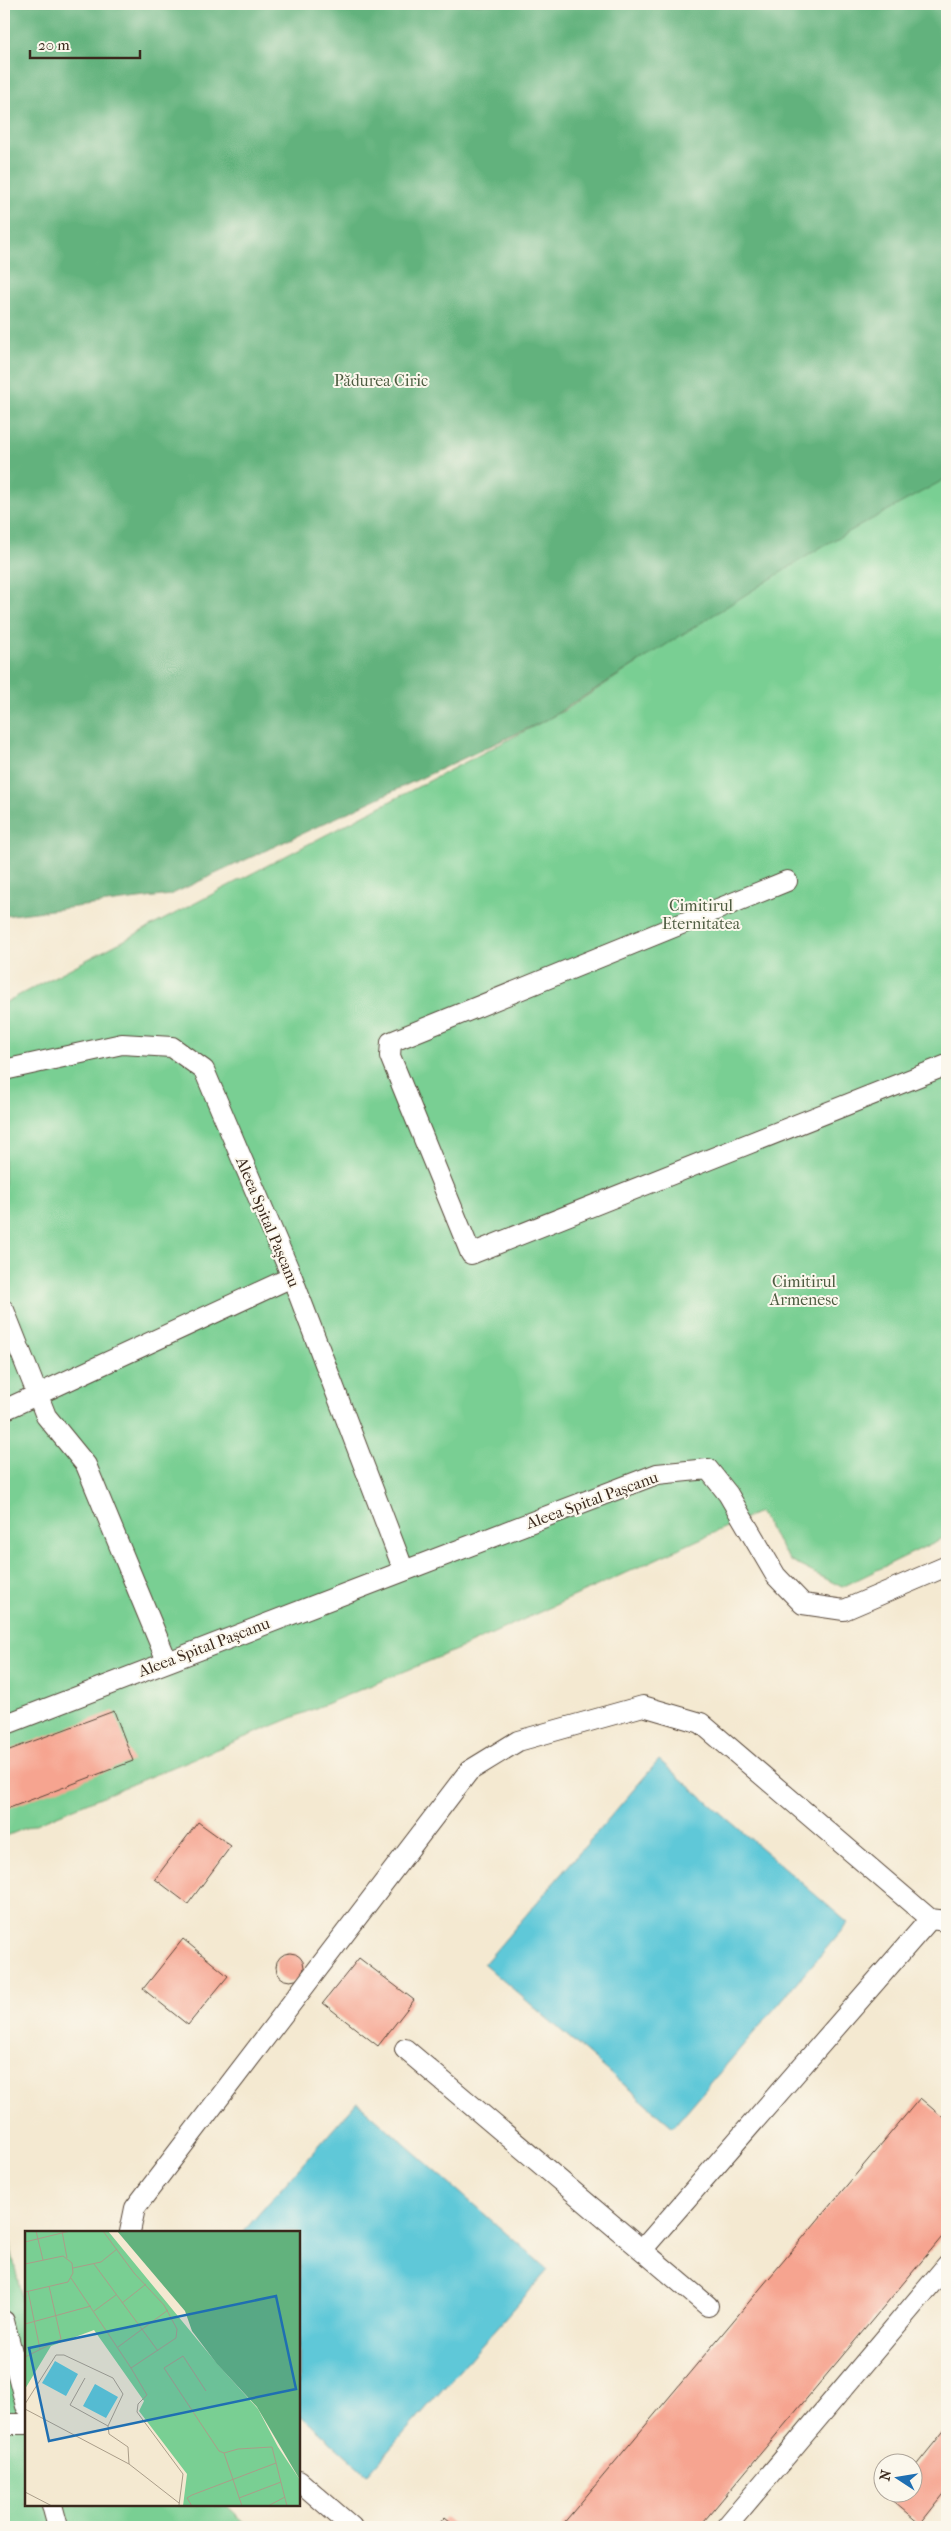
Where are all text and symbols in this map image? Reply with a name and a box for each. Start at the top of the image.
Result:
scale bar [30,28,140,60]
text: 20 m [38,36,70,54]
park label: Pădurea Ciric [334,371,428,390]
park label: Cimitirul Eternitatea [662,896,741,933]
street label: Aleea Spital Pașcanu [232,1153,304,1290]
park label: Cimitirul Armenesc [769,1272,838,1309]
street label: Aleea Spital Pașcanu [522,1467,661,1533]
street label: Aleea Spital Pașcanu [135,1613,272,1681]
inset map [25,2231,300,2506]
north arrow [874,2454,924,2504]
text: N [876,2468,895,2482]

